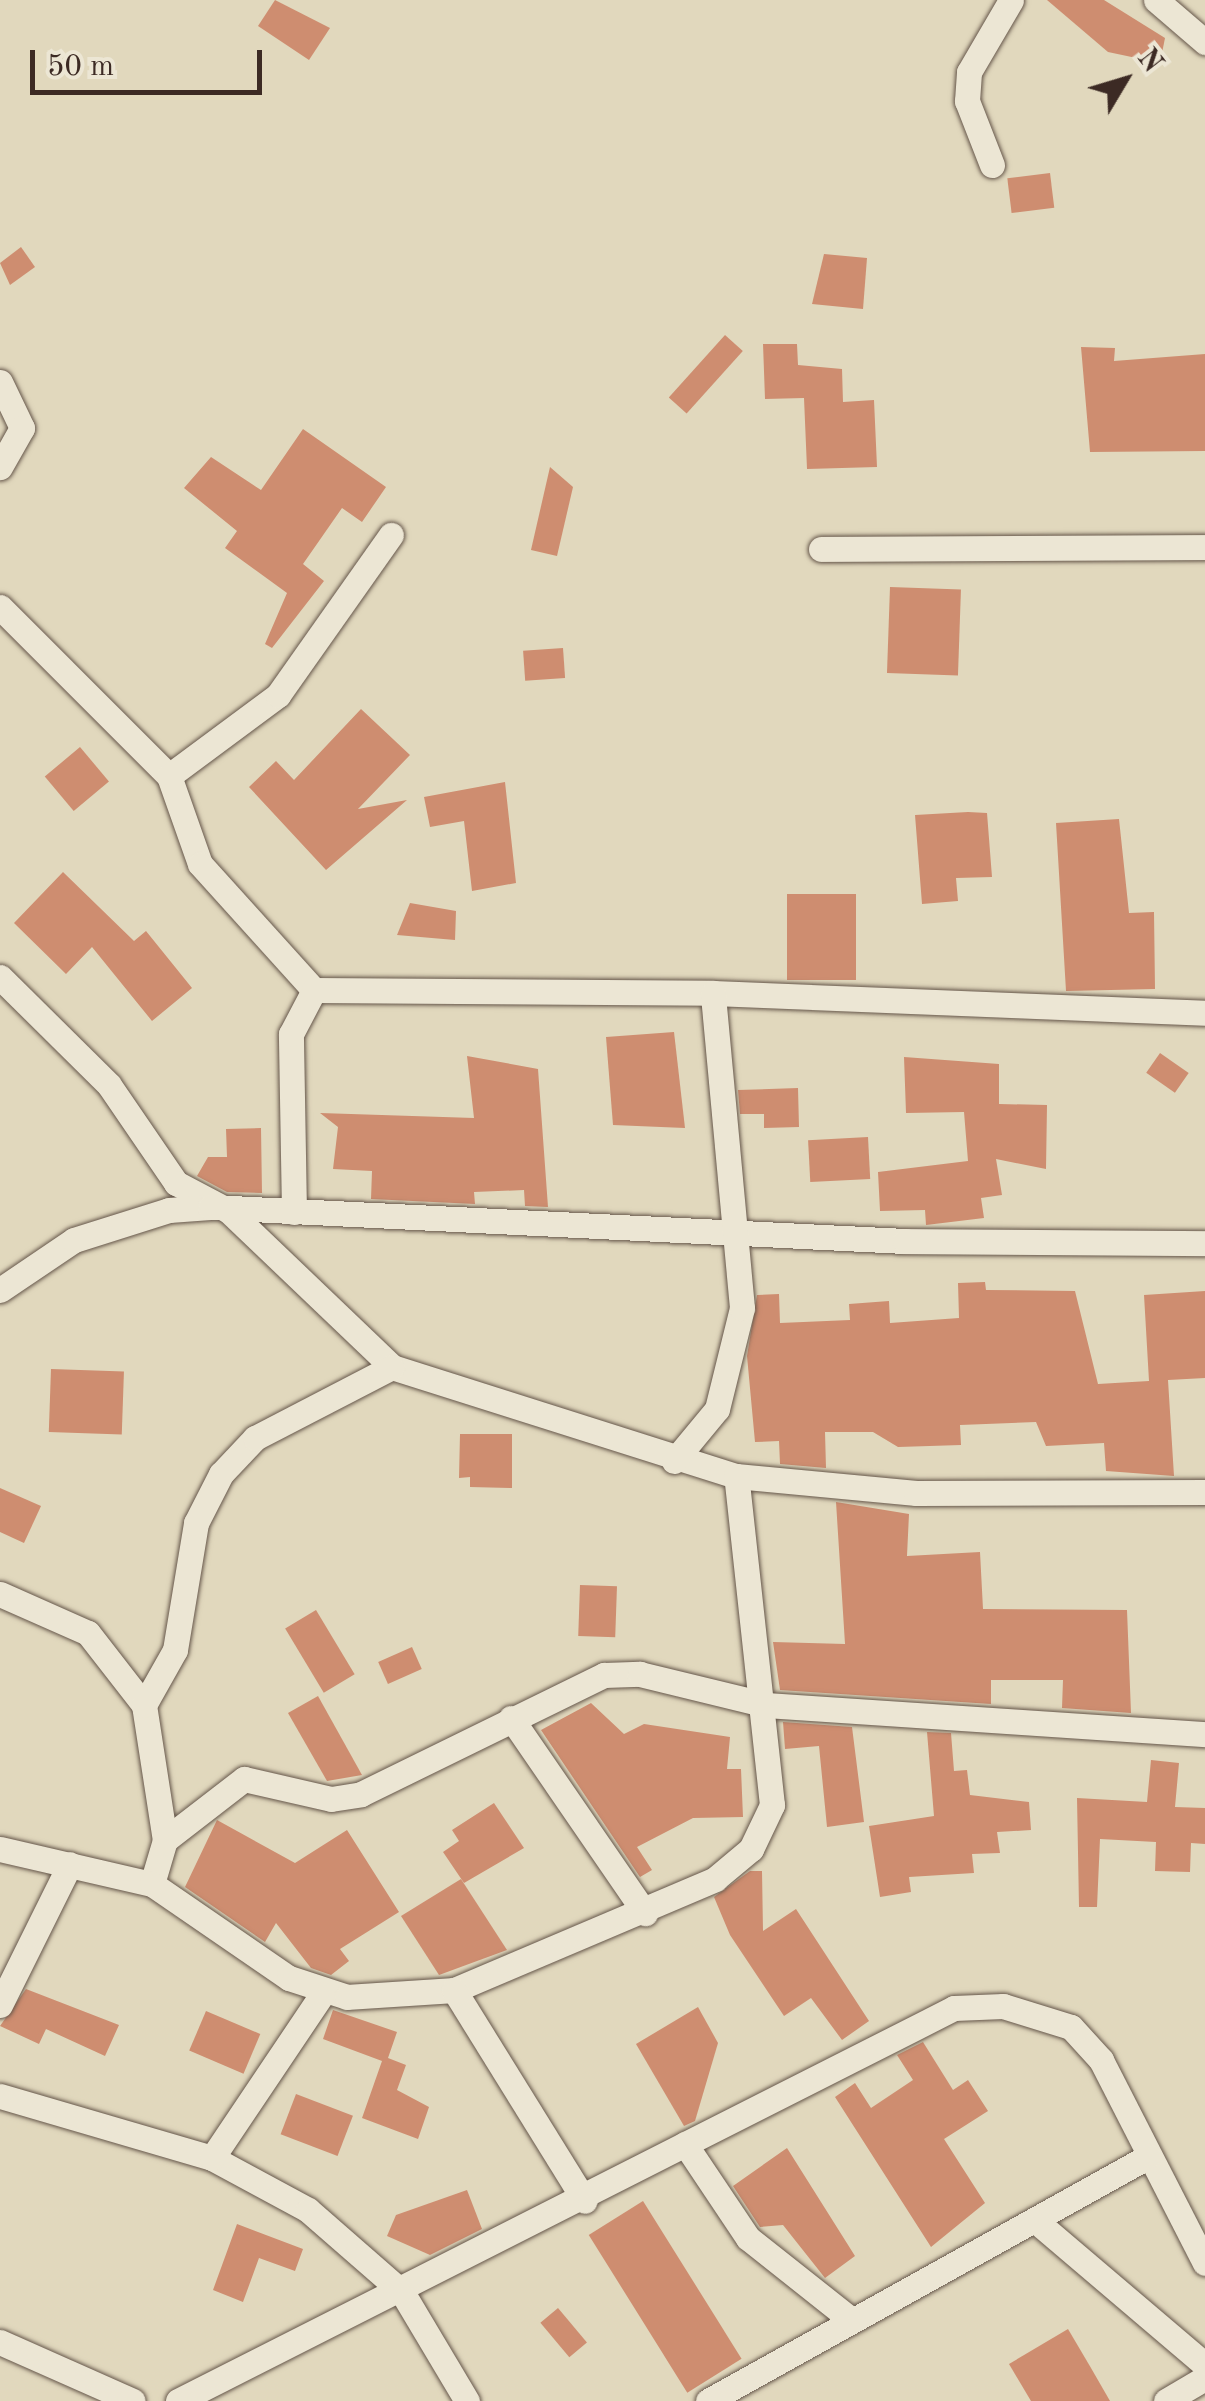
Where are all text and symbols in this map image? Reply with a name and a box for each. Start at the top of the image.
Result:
scale bar [35,30,268,92]
north arrow [1075,30,1175,130]
text: N [1131,44,1166,79]
text: 50 m [47,52,114,82]

